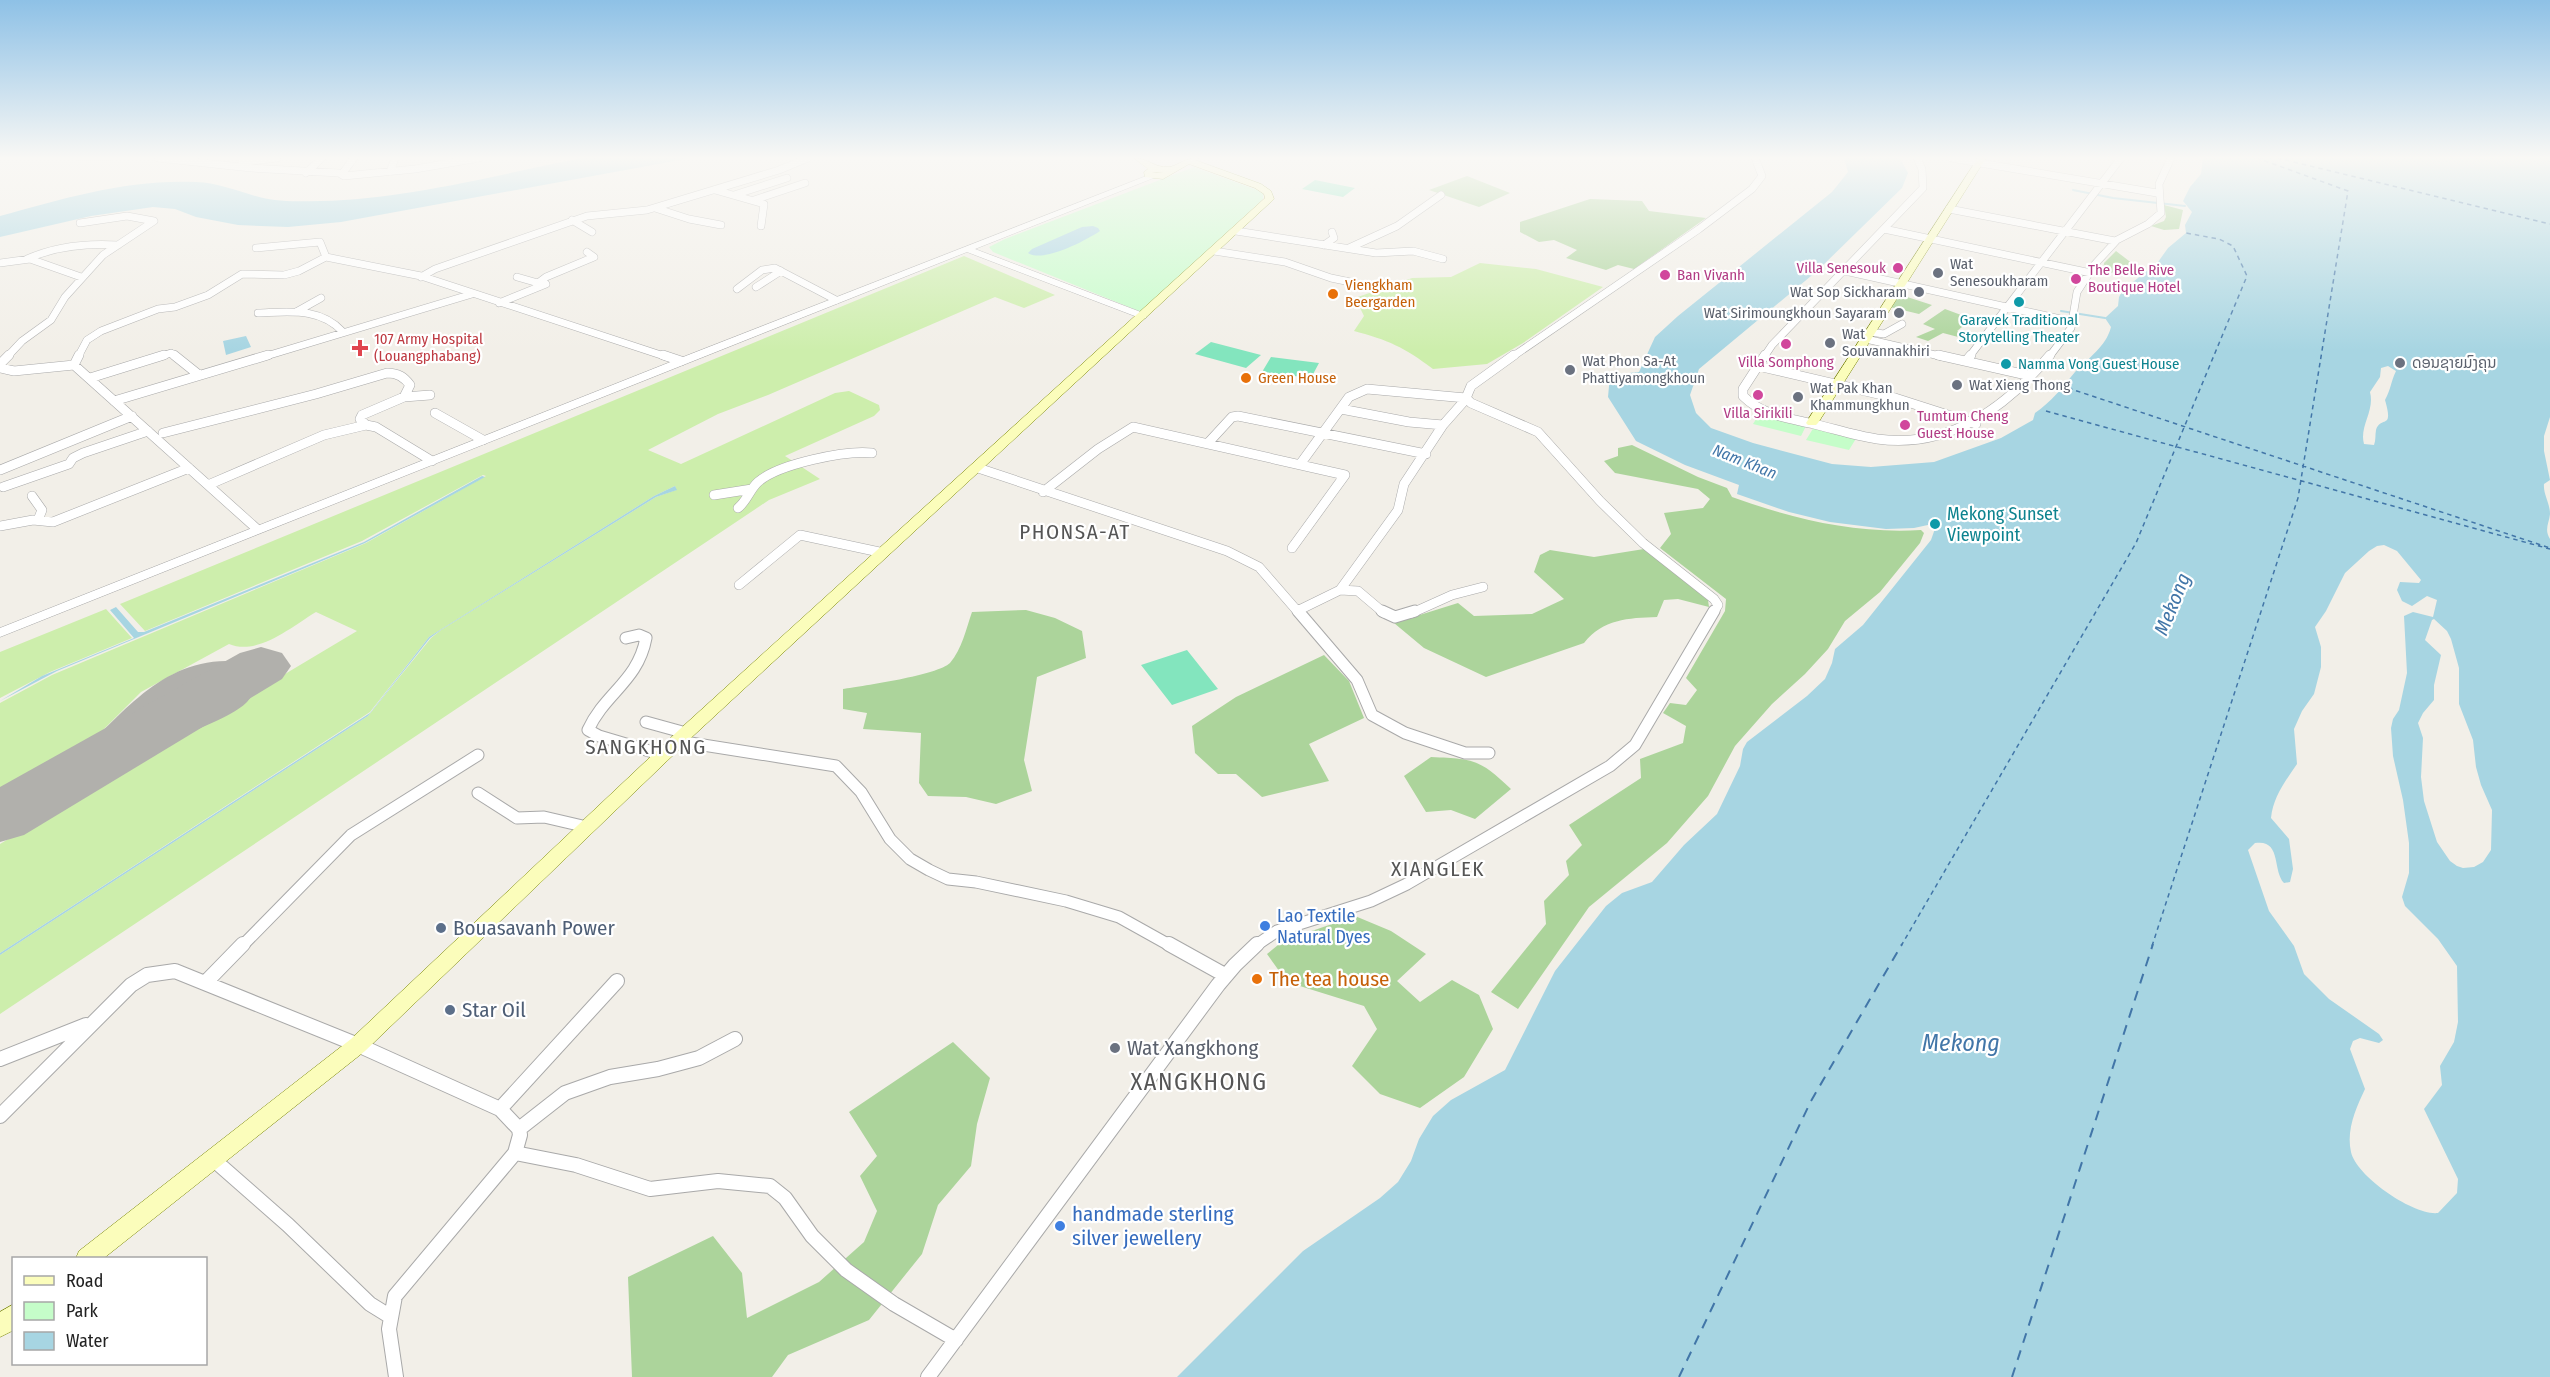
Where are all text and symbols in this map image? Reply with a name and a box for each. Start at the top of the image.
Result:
place label: Wat Senesoukharam [1950,255,2048,290]
place label: Villa Senesouk [1797,259,1886,277]
marker: Villa Senesouk [1891,261,1905,275]
place label: The Belle Rive Boutique Hotel [2088,261,2181,296]
place label: Ban Vivanh [1677,266,1745,284]
marker: Wat Senesoukharam [1931,266,1945,280]
marker: Ban Vivanh [1658,268,1672,282]
marker: The Belle Rive Boutique Hotel [2069,272,2083,286]
place label: Viengkham Beergarden [1345,276,1415,311]
place label: Wat Sop Sickharam [1790,283,1907,301]
marker: Wat Sop Sickharam [1912,285,1926,299]
marker: Viengkham Beergarden [1326,287,1340,301]
marker: Garavek Traditional Storytelling Theater [2012,295,2026,309]
place label: Wat Sirimoungkhoun Sayaram [1704,304,1887,322]
marker: Wat Sirimoungkhoun Sayaram [1892,306,1906,320]
place label: Garavek Traditional Storytelling Theater [1958,311,2080,346]
place label: Wat Souvannakhiri [1842,325,1930,360]
place label: 107 Army Hospital (Louangphabang) [374,330,483,365]
marker: Wat Souvannakhiri [1823,336,1837,350]
marker: Villa Somphong [1779,337,1793,351]
marker: 107 Army Hospital (Louangphabang) [351,339,369,357]
place label: Wat Phon Sa-At Phattiyamongkhoun [1582,352,1705,387]
place label: Villa Somphong [1738,353,1834,371]
place label: ດອນຊາຍມົງຄຸນ [2412,354,2497,373]
place label: Namma Vong Guest House [2018,355,2179,373]
marker: ດອນຊາຍມົງຄຸນ [2393,356,2407,370]
marker: Namma Vong Guest House [1999,357,2013,371]
marker: Wat Phon Sa-At Phattiyamongkhoun [1563,363,1577,377]
place label: Green House [1258,369,1336,387]
marker: Green House [1239,371,1253,385]
place label: Wat Xieng Thong [1969,376,2070,394]
marker: Wat Xieng Thong [1950,378,1964,392]
place label: Wat Pak Khan Khammungkhun [1810,379,1910,414]
marker: Villa Sirikili [1751,388,1765,402]
marker: Wat Pak Khan Khammungkhun [1791,390,1805,404]
place label: Villa Sirikili [1724,404,1792,422]
place label: Tumtum Cheng Guest House [1917,407,2008,442]
marker: Tumtum Cheng Guest House [1898,418,1912,432]
water label: Nam Khan [1710,440,1780,483]
place label: Mekong Sunset Viewpoint [1947,503,2059,546]
marker: Mekong Sunset Viewpoint [1928,517,1942,531]
district label: PHONSA-AT [1019,519,1131,545]
water label: Mekong [2149,569,2195,639]
district label: SANGKHONG [585,734,707,760]
district label: XIANGLEK [1391,856,1485,882]
place label: Lao Textile Natural Dyes [1277,905,1371,948]
place label: Bouasavanh Power [453,915,615,941]
marker: Lao Textile Natural Dyes [1258,919,1272,933]
marker: Bouasavanh Power [434,921,448,935]
place label: The tea house [1269,966,1390,992]
marker: The tea house [1250,972,1264,986]
place label: Star Oil [462,997,526,1023]
marker: Star Oil [443,1003,457,1017]
water label: Mekong [1922,1029,2000,1057]
place label: Wat Xangkhong [1127,1035,1258,1061]
marker: Wat Xangkhong [1108,1041,1122,1055]
district label: XANGKHONG [1131,1068,1267,1096]
place label: handmade sterling silver jewellery [1072,1201,1234,1251]
marker: handmade sterling silver jewellery [1053,1219,1067,1233]
legend [12,1257,207,1365]
text: Road [66,1270,103,1292]
text: Park [66,1300,99,1322]
text: Water [66,1330,109,1352]

